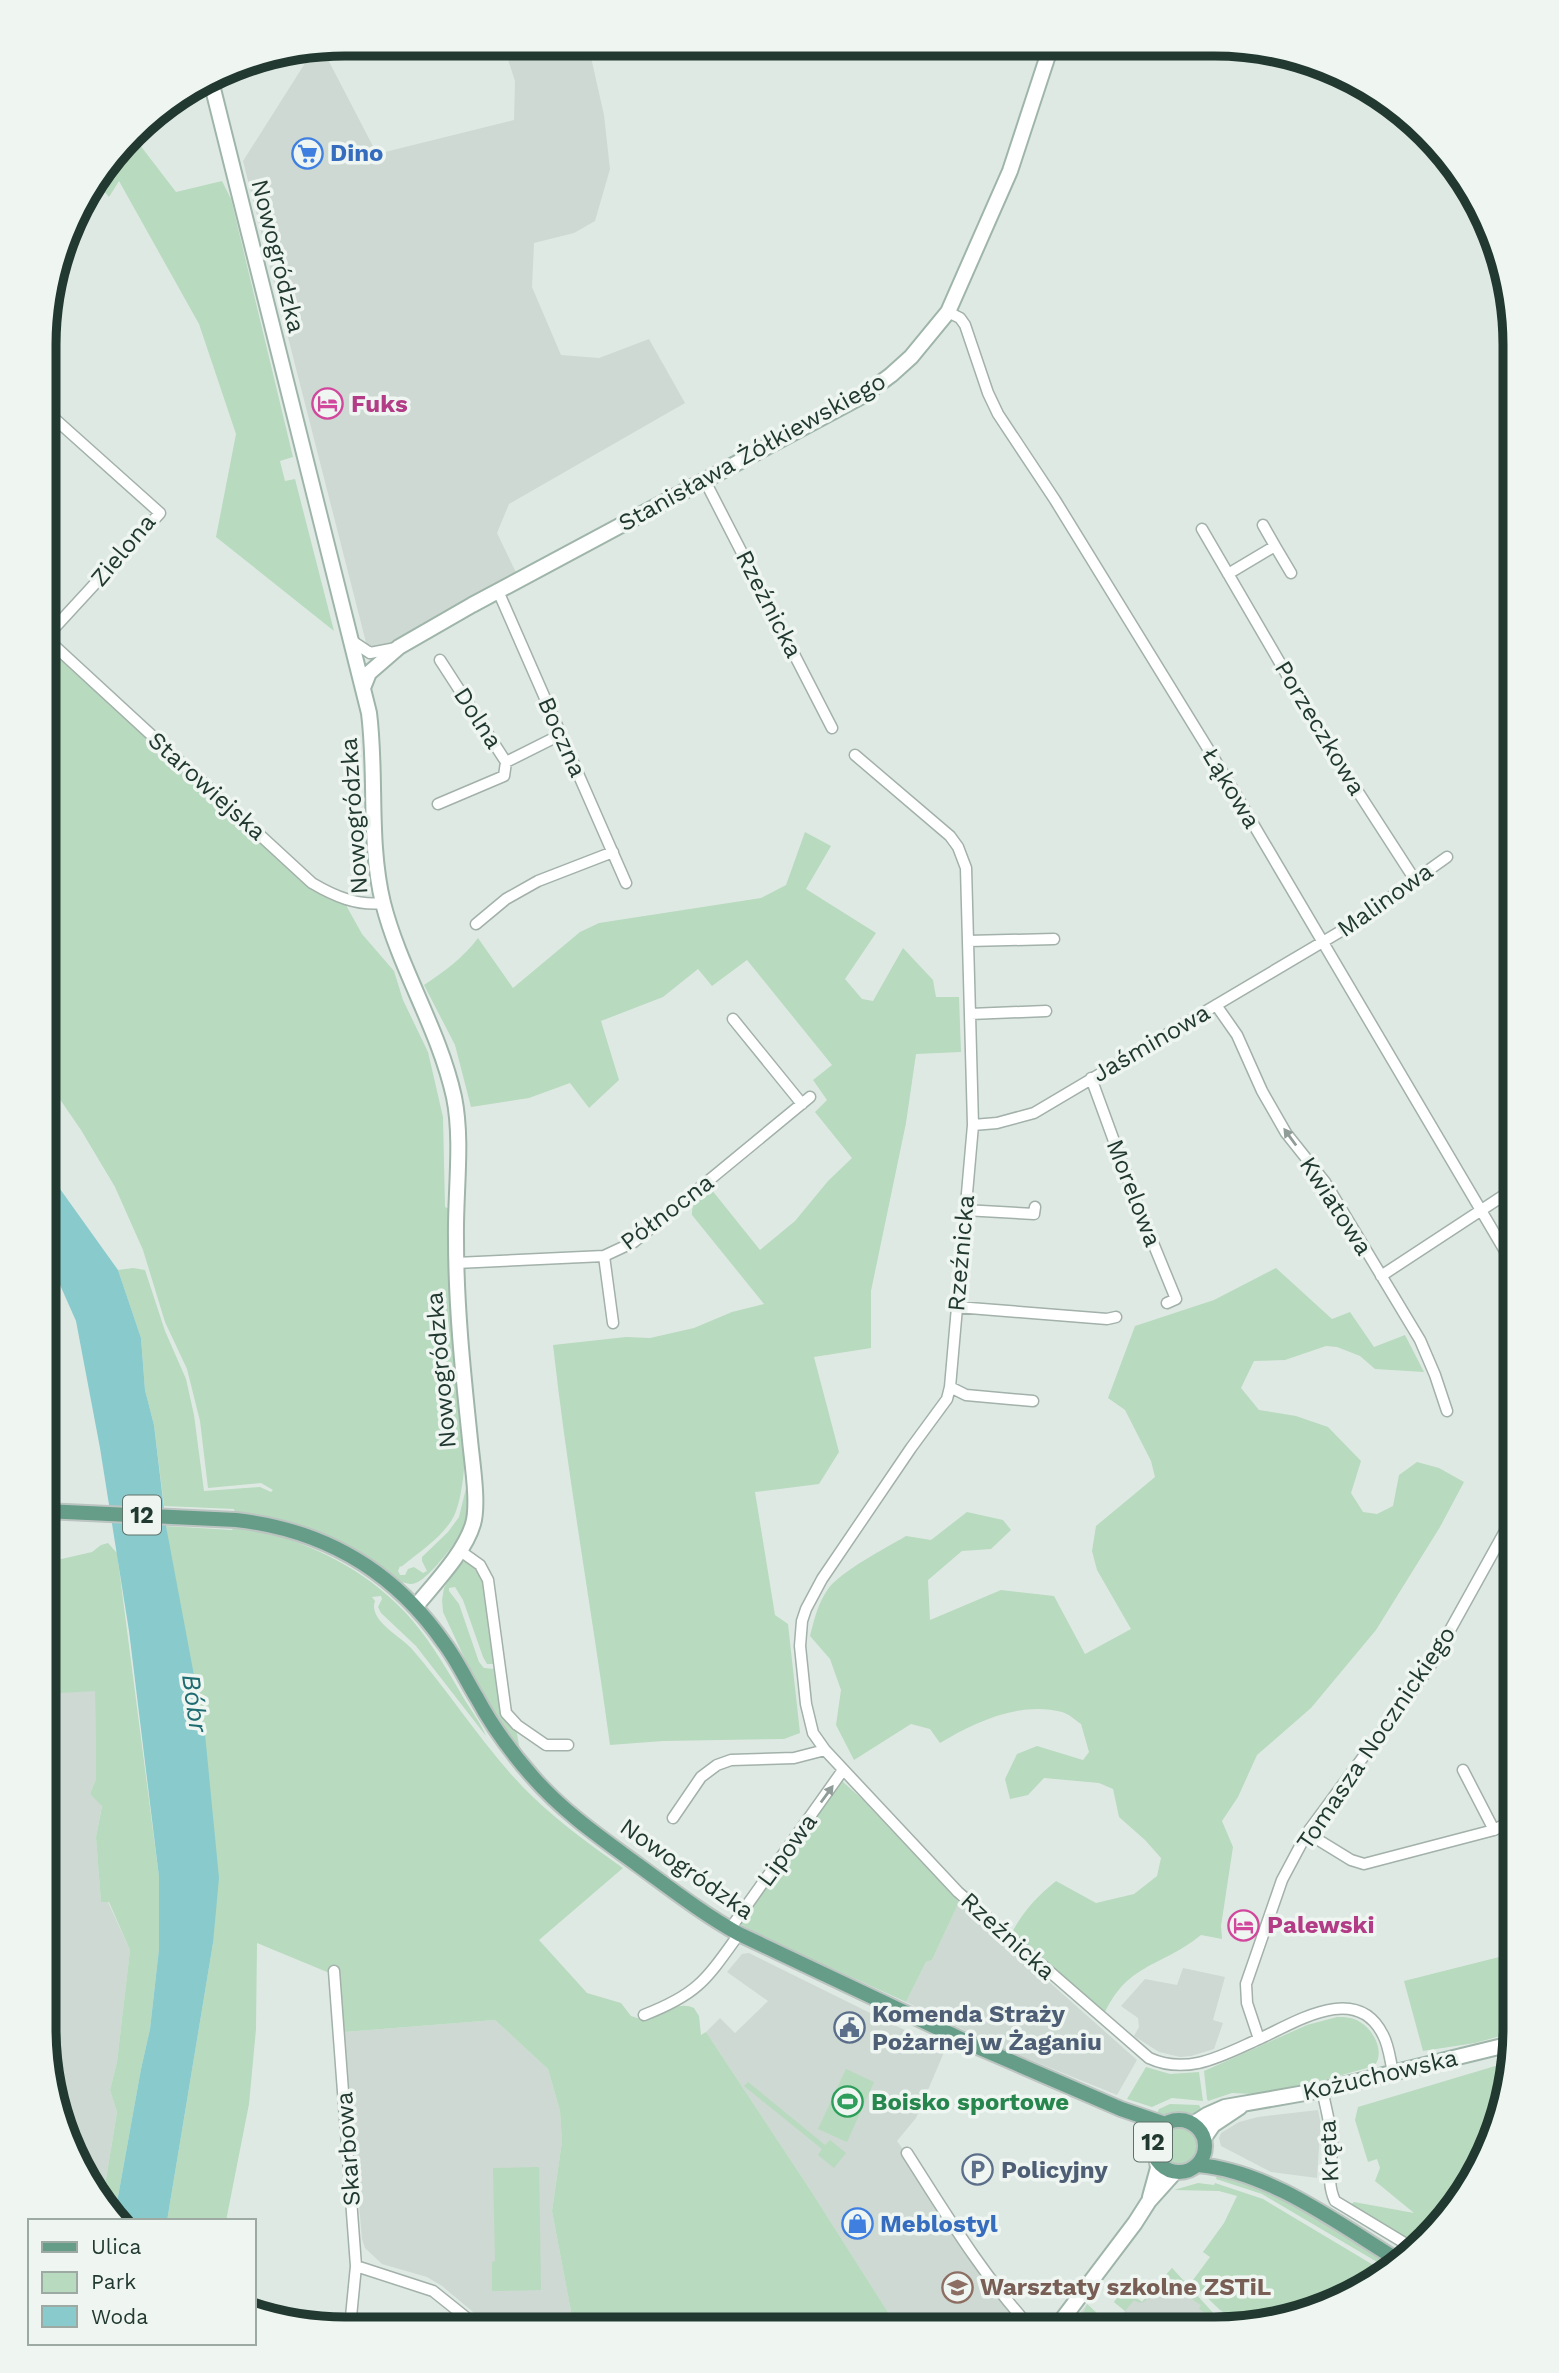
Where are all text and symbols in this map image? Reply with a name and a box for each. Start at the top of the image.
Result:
supermarket icon: Dino [290,136,324,170]
place label: Dino [330,139,383,167]
street label: Nowogródzka [245,176,311,336]
street label: Stanisława Żółkiewskiego [614,367,890,537]
hotel icon: Fuks [311,387,345,421]
place label: Fuks [351,390,408,418]
street label: Zielona [85,508,161,592]
street label: Rzeźnicka [730,546,808,662]
street label: Porzeczkowa [1269,656,1371,800]
street label: Dolna [448,682,508,754]
street label: Boczna [532,693,592,781]
street label: Starowiejska [142,726,272,846]
street label: Nowogródzka [335,737,373,895]
street label: Łąkowa [1196,743,1266,833]
street label: Malinowa [1332,857,1438,943]
street label: Jaśminowa [1087,998,1215,1088]
one-way arrow [1283,1128,1297,1146]
street label: Morelowa [1101,1135,1167,1251]
street label: Kwiatowa [1294,1151,1378,1261]
street label: Północna [615,1168,719,1256]
street label: Rzeźnicka [942,1194,980,1312]
street label: Nowogródzka [420,1291,462,1449]
road number: 12 [123,1496,161,1534]
street label: Tomasza Nocznickiego [1291,1621,1461,1855]
water label: Bóbr [176,1672,214,1735]
one-way arrow [819,1785,833,1803]
street label: Lipowa [751,1808,823,1892]
street label: Nowogródzka [615,1813,759,1925]
street label: Rzeźnicka [955,1886,1061,1986]
hotel icon: Palewski [1227,1908,1261,1942]
place label: Palewski [1267,1911,1375,1939]
place label: Komenda Straży Pożarnej w Żaganiu [872,2000,1102,2056]
public building icon: Komenda Straży Pożarnej w Żaganiu [832,2011,866,2045]
street label: Kożuchowska [1300,2044,1460,2106]
sports icon: Boisko sportowe [831,2085,865,2119]
place label: Boisko sportowe [871,2088,1069,2116]
street label: Skarbowa [330,2091,366,2207]
street label: Kręta [1313,2119,1345,2183]
road number: 12 [1134,2122,1172,2162]
parking icon: Policyjny [961,2153,995,2187]
place label: Policyjny [1001,2156,1108,2184]
shop icon: Meblostyl [840,2207,874,2241]
place label: Meblostyl [880,2210,998,2238]
legend [28,2219,256,2345]
text: Ulica [91,2234,142,2259]
text: Park [91,2269,136,2294]
school or university icon: Warsztaty szkolne ZSTiL [940,2270,974,2304]
place label: Warsztaty szkolne ZSTiL [980,2273,1271,2301]
text: Woda [91,2304,148,2329]

